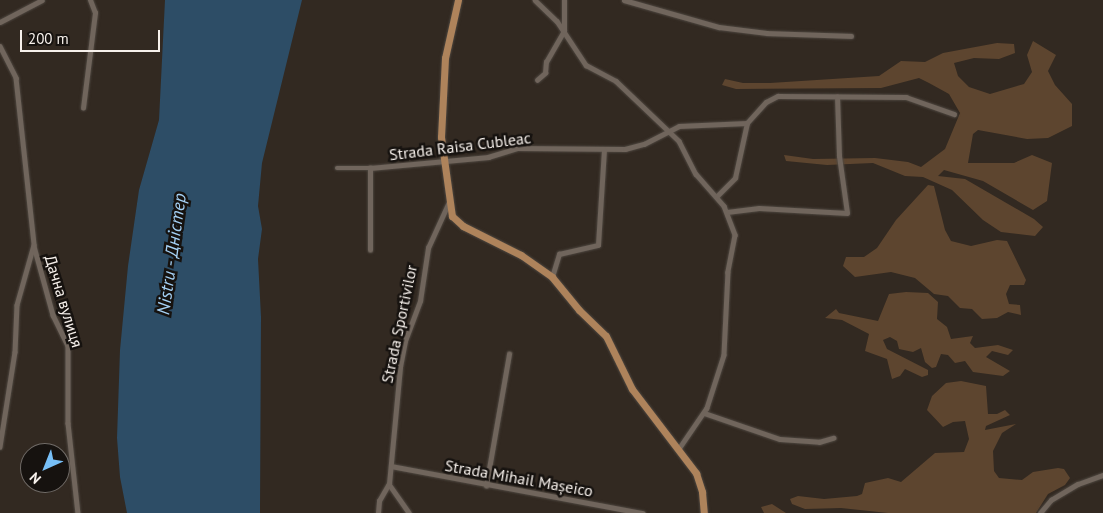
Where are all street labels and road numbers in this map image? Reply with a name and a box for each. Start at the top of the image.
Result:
street label: Strada Raisa Cubleac [388,128,532,164]
street label: Дачна вулиця [41,252,87,350]
street label: Strada Sportivilor [377,263,421,385]
street label: Strada Mihail Mașeico [443,456,595,500]

